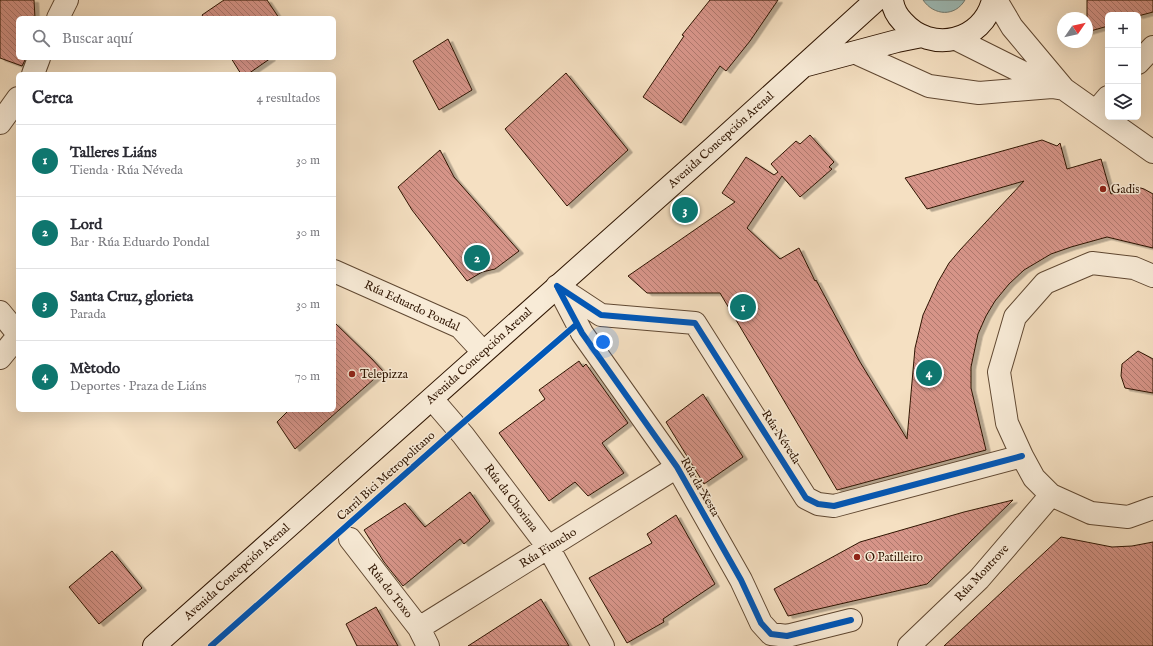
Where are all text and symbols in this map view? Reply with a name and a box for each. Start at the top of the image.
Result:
north arrow [1057,12,1093,48]
map controls [1105,12,1141,120]
button: + [1105,12,1141,48]
search box [16,16,336,60]
icon: search [30,27,52,49]
text: Buscar aquí [62,29,132,48]
button: − [1105,48,1141,84]
button: layers [1105,84,1141,120]
text: Cerca [32,88,73,109]
street label: Avenida Concepción Arenal [664,88,778,193]
text: 4 resultados [257,90,320,107]
text: Talleres Liáns [70,143,157,162]
text: 1 [43,152,47,169]
text: 30 m [296,152,320,169]
text: Tienda · Rúa Néveda [70,162,183,179]
place label: Gadis [1111,182,1140,197]
marker: Gadis [1098,184,1108,194]
pin: 3 [672,195,698,225]
text: Lord [70,215,102,234]
text: 2 [42,224,48,241]
text: 30 m [296,224,320,241]
text: Bar · Rúa Eduardo Pondal [70,234,210,251]
pin: 2 [464,243,490,273]
street label: Rúa Eduardo Pondal [362,277,463,335]
text: Santa Cruz, glorieta [70,287,193,306]
pin: 1 [730,292,756,322]
text: 3 [43,296,47,313]
text: 30 m [296,296,320,313]
street label: Avenida Concepción Arenal [422,304,536,409]
text: Parada [70,306,106,323]
your location [593,332,613,352]
pin: 4 [916,358,942,388]
text: Mètodo [70,359,120,378]
place label: Telepizza [360,367,409,383]
text: 4 [42,368,48,385]
text: 70 m [295,368,320,385]
marker: Telepizza [347,369,357,379]
text: Deportes · Praza de Liáns [70,378,207,395]
street label: Rúa Néveda [758,407,804,467]
street label: Carril Bici Metropolitano [334,428,439,525]
street label: Rúa da Xesta [677,455,723,520]
street label: Rúa da Chorima [481,461,542,535]
street label: Avenida Concepción Arenal [180,520,294,625]
street label: Rúa Fiuncho [517,524,580,571]
street label: Rúa Montrove [952,541,1013,605]
place label: O Patilleiro [865,550,924,565]
marker: O Patilleiro [852,552,862,562]
street label: Rúa do Toxo [364,561,416,622]

